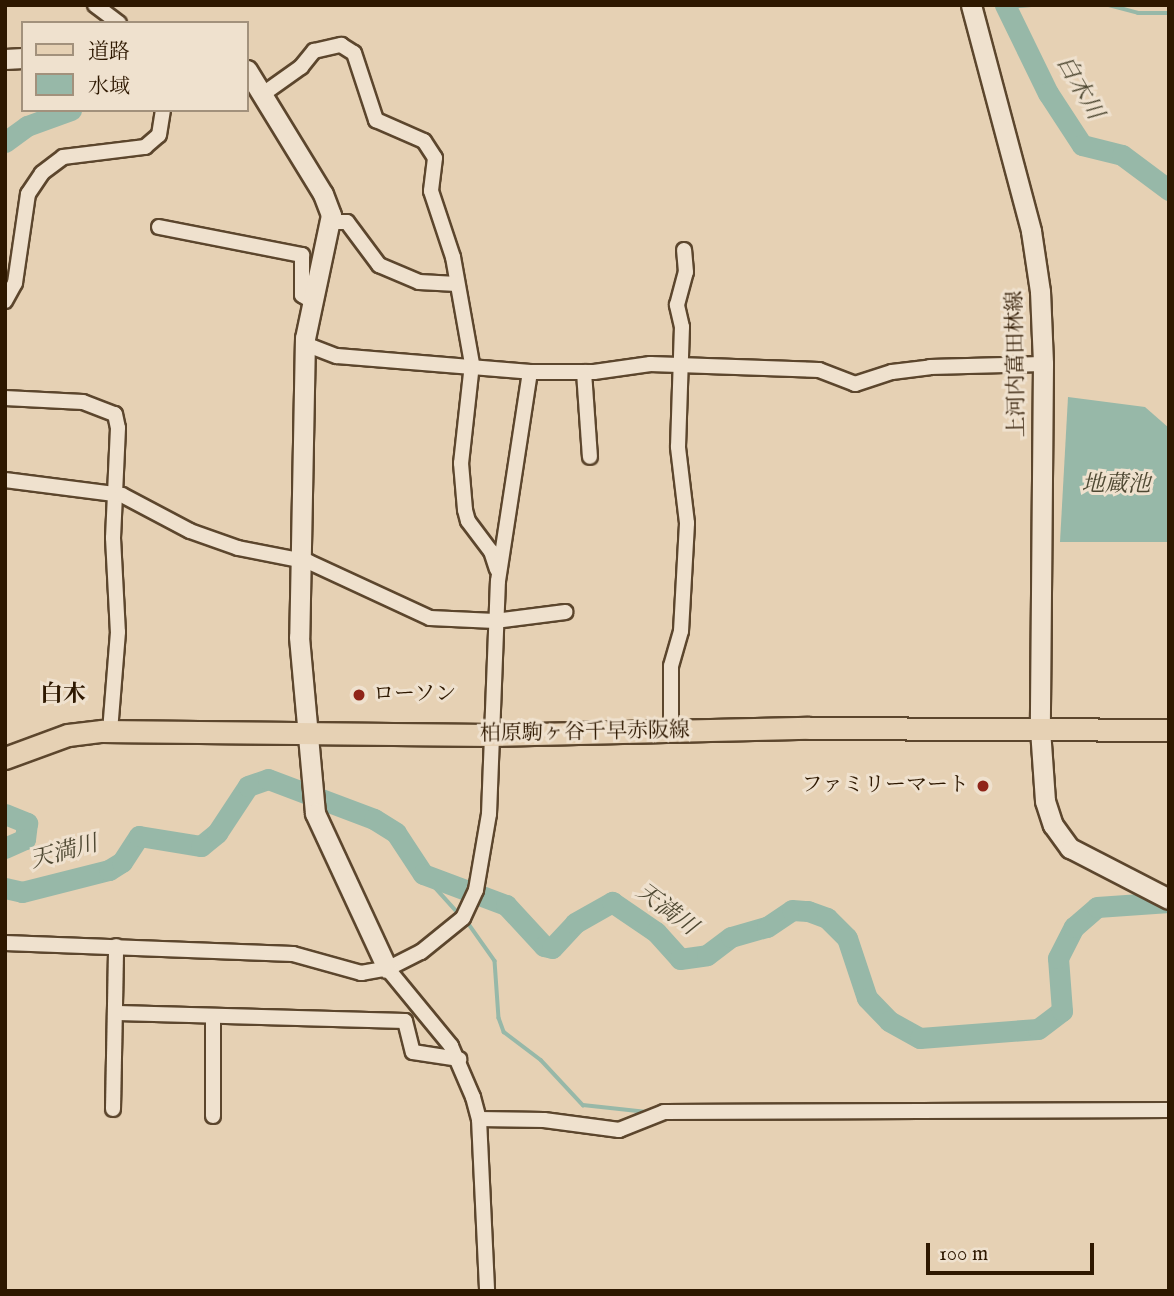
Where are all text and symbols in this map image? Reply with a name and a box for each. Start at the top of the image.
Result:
legend [21,21,248,112]
text: 道路 [88,39,130,66]
water label: 白木川 [1050,51,1108,125]
text: 水域 [88,74,130,101]
street label: 上河内富田林線 [1003,290,1031,438]
water label: 地蔵池 [1082,471,1150,499]
district label: 白木 [40,681,86,709]
place label: ローソン [373,682,457,708]
marker: ローソン [351,687,367,703]
street label: 柏原駒ヶ谷千早赤阪線 [480,719,690,747]
place label: ファミリーマート [801,773,969,799]
marker: ファミリーマート [975,778,991,794]
water label: 天満川 [27,831,101,875]
water label: 天満川 [630,878,702,942]
scale bar [929,1230,1097,1274]
text: 100 m [939,1241,988,1268]

